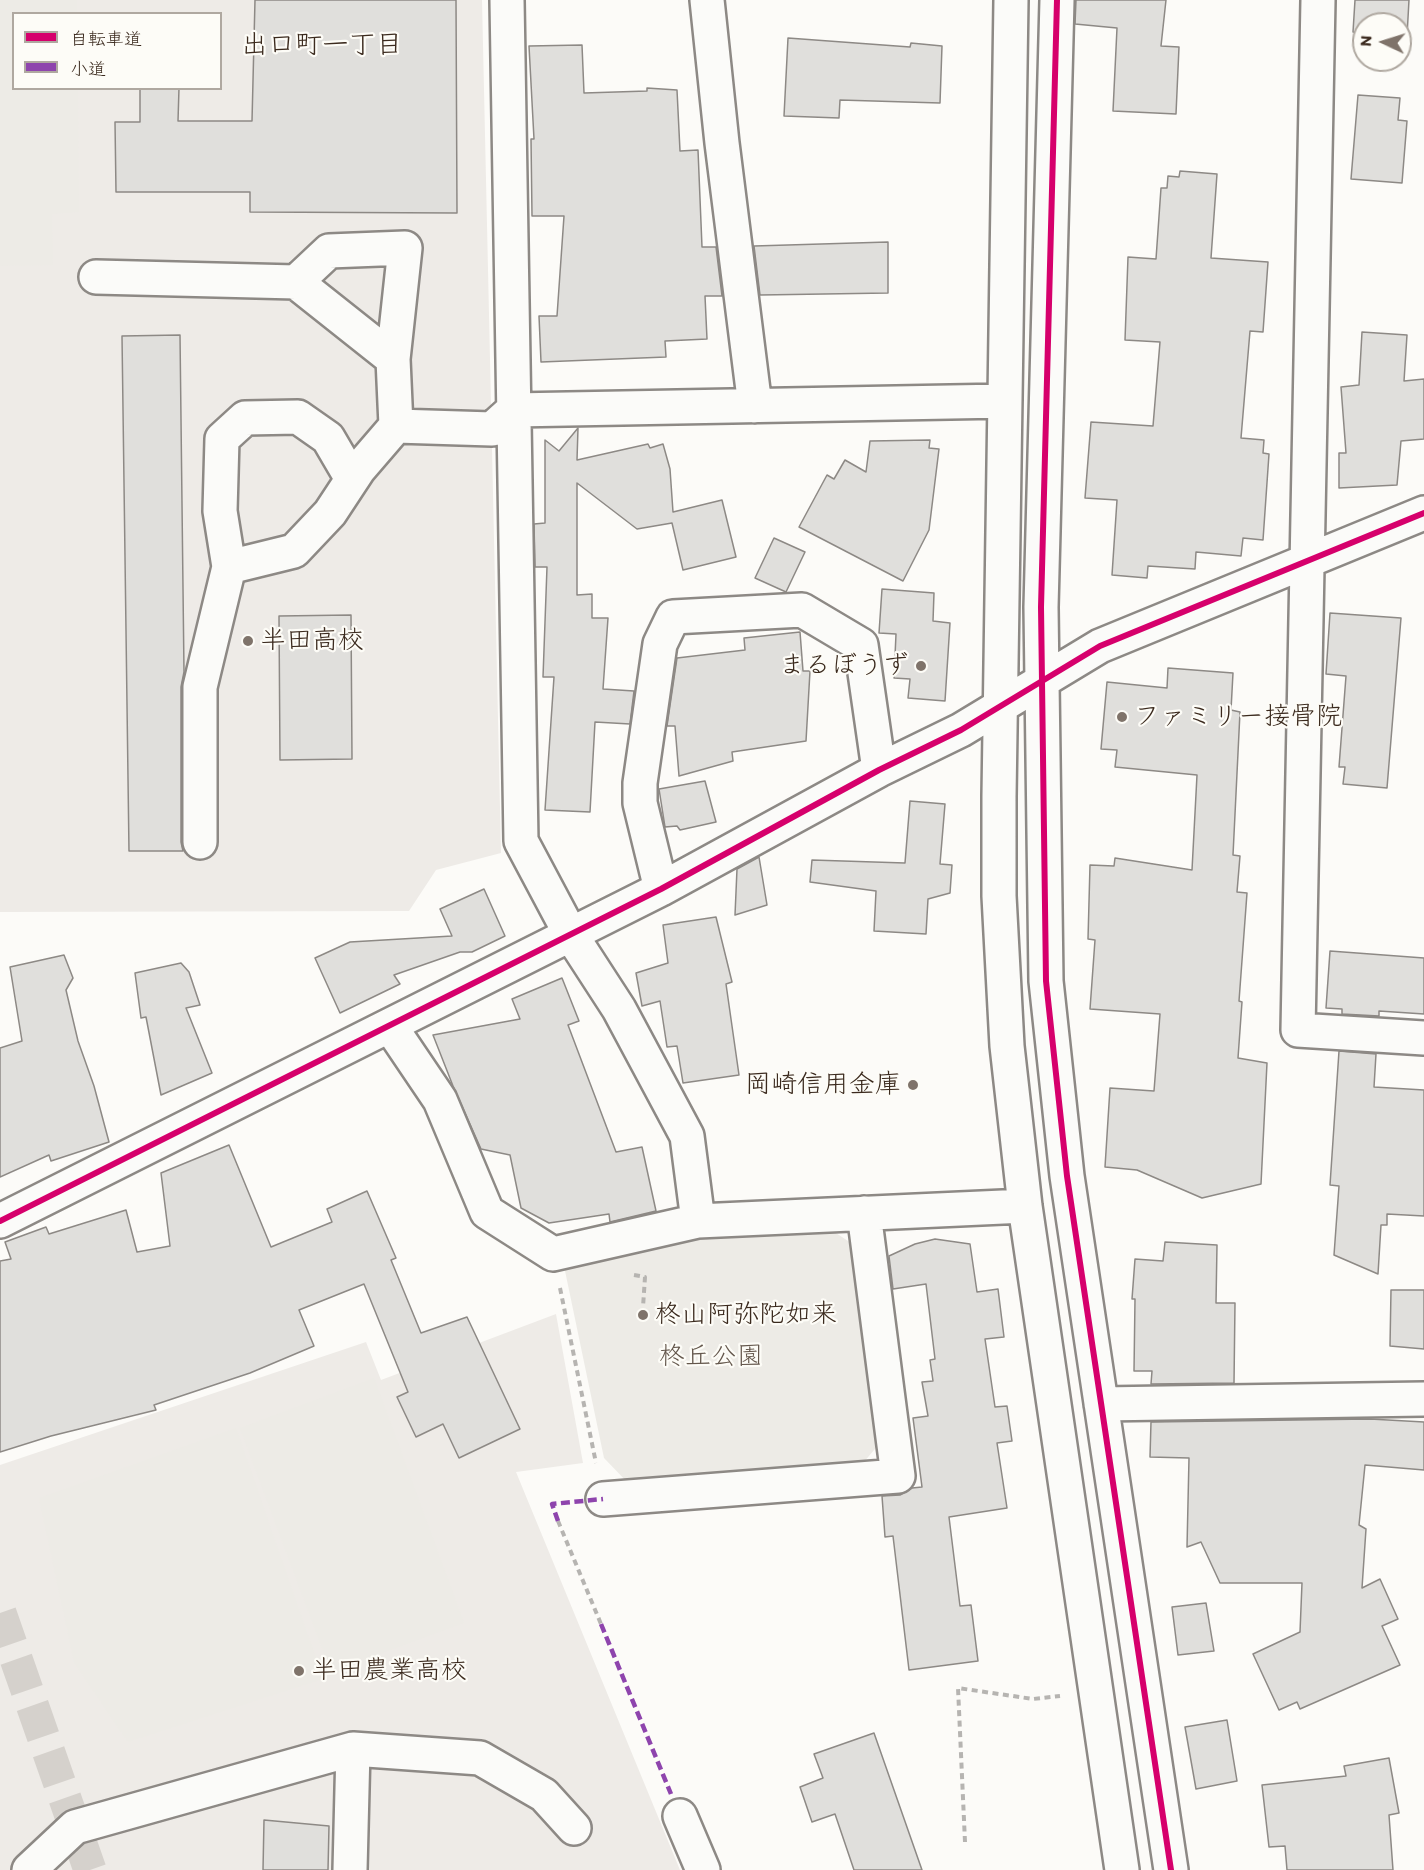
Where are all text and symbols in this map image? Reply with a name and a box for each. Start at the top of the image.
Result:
legend [12,12,222,90]
north arrow [1352,12,1412,72]
text: 自転車道 [70,28,142,50]
district label: 出口町一丁目 [241,30,403,62]
text: N [1356,35,1375,47]
text: 小道 [70,58,106,80]
place label: 半田高校 [260,625,364,657]
marker: 半田高校 [241,634,255,648]
place label: まるぼうず [779,650,909,682]
marker: まるぼうず [914,659,928,673]
place label: ファミリー接骨院 [1134,701,1342,733]
marker: ファミリー接骨院 [1115,710,1129,724]
place label: 岡崎信用金庫 [745,1069,901,1101]
marker: 岡崎信用金庫 [906,1078,920,1092]
place label: 柊山阿弥陀如来 [655,1299,837,1331]
marker: 柊山阿弥陀如来 [636,1308,650,1322]
park label: 柊丘公園 [659,1341,763,1373]
place label: 半田農業高校 [311,1655,467,1687]
marker: 半田農業高校 [292,1664,306,1678]

